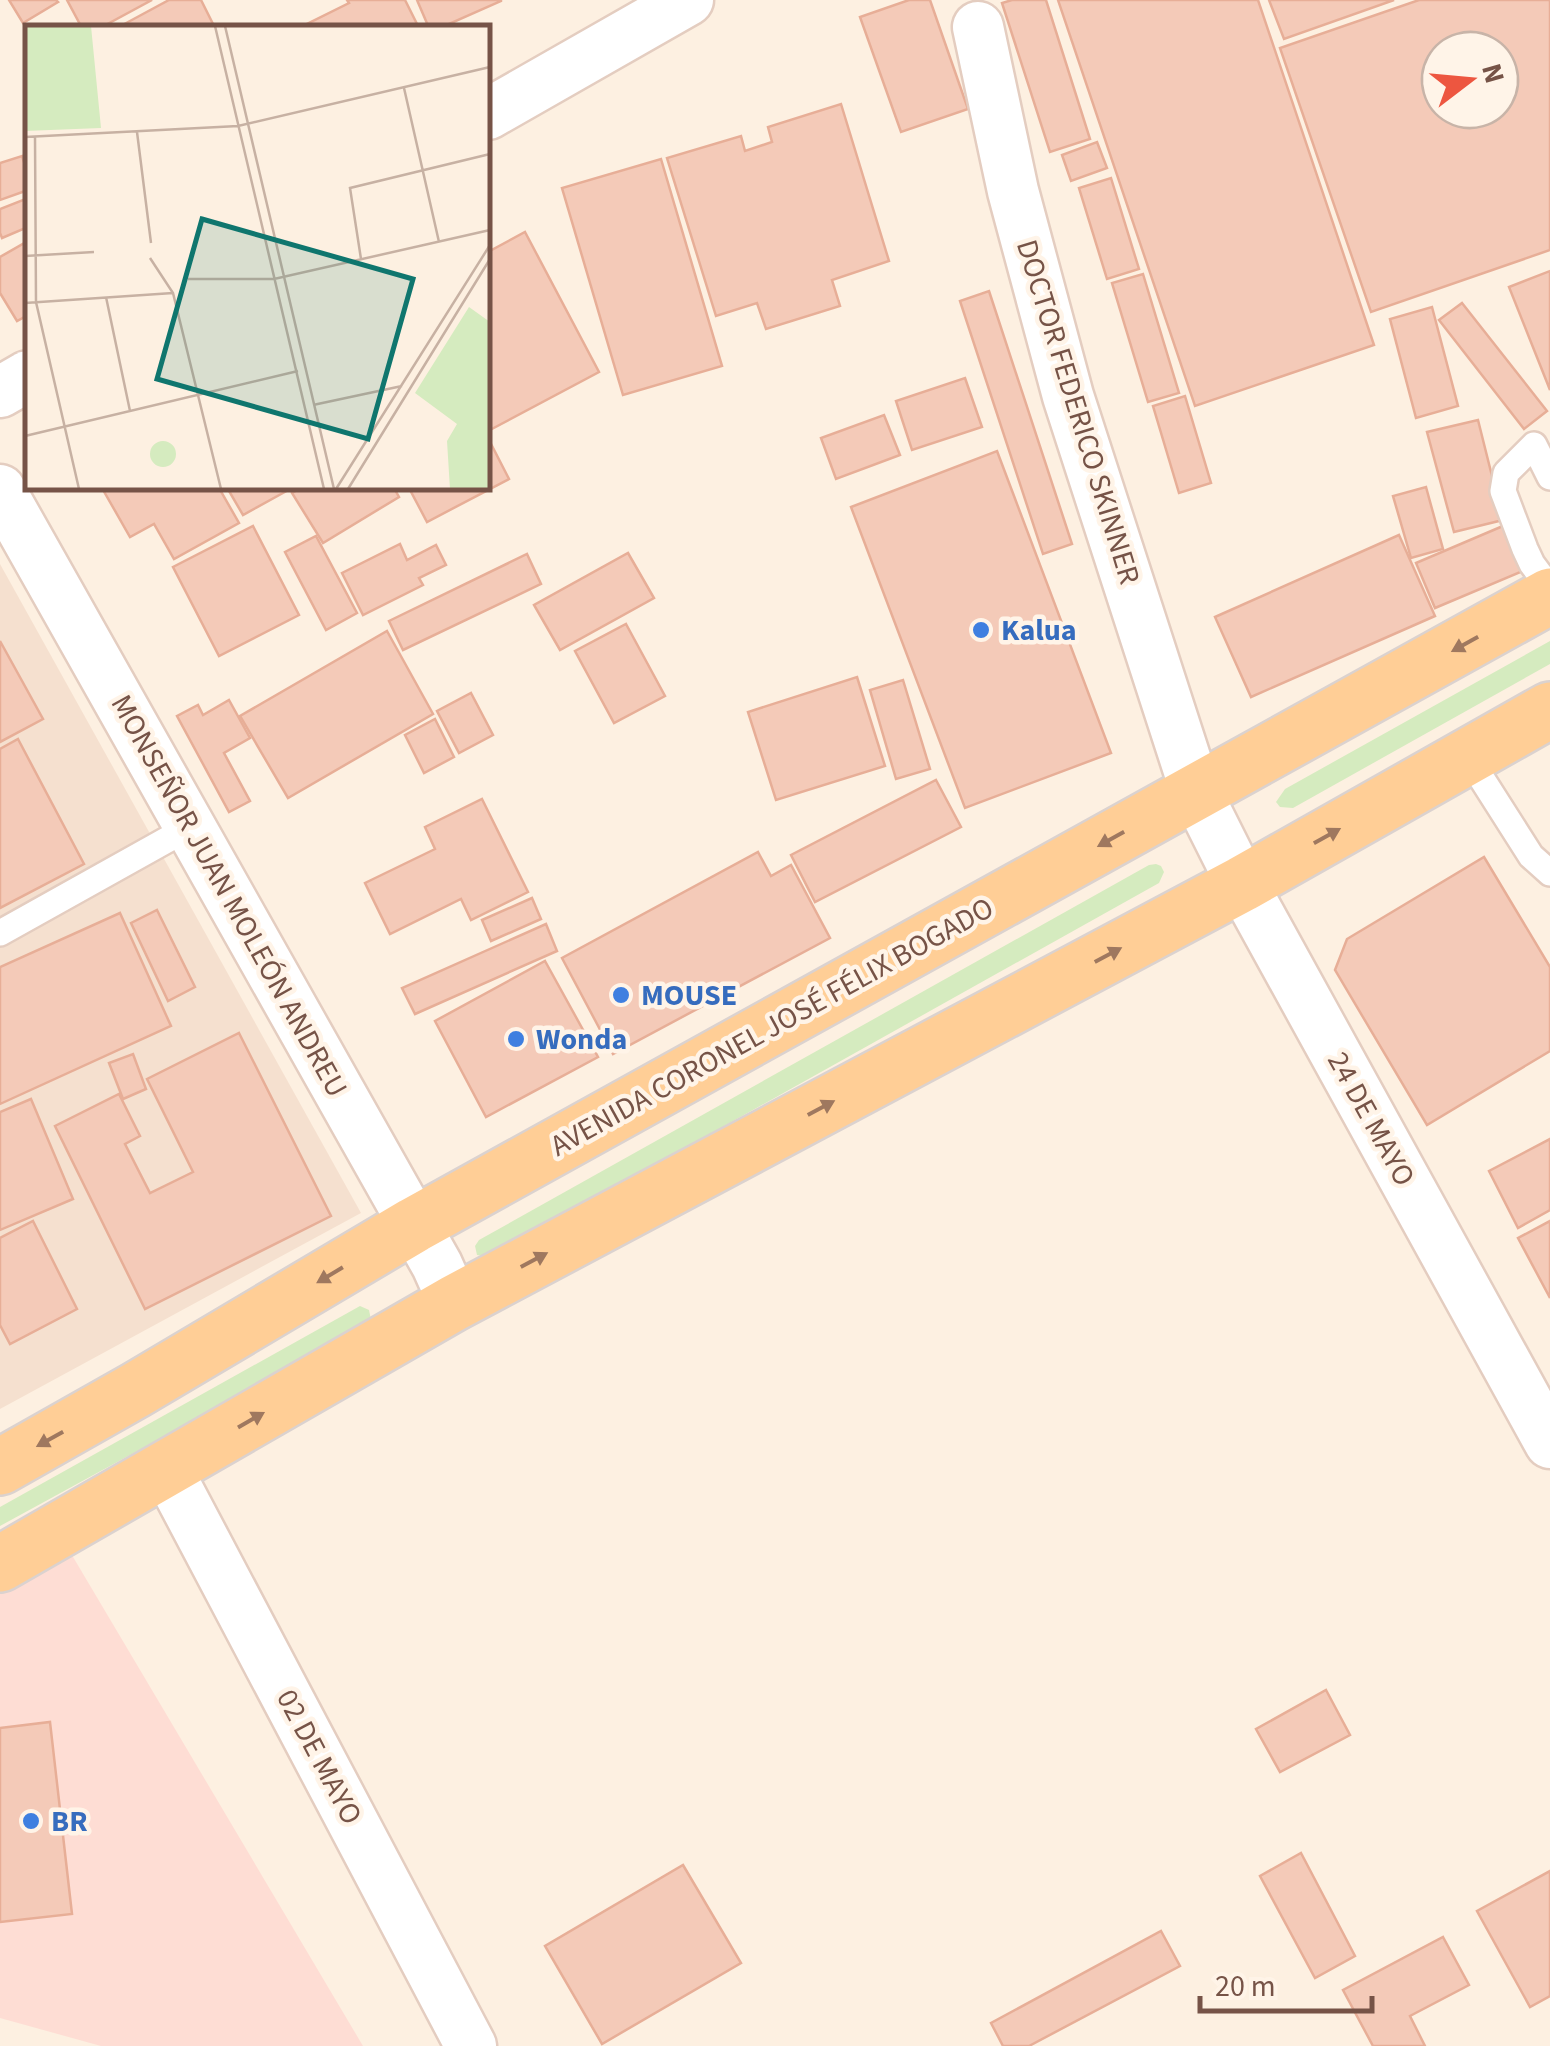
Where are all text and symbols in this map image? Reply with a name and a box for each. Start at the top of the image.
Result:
inset map [25,25,490,490]
north arrow [1420,30,1520,130]
text: N [1471,59,1515,88]
street label: DOCTOR FEDERICO SKINNER [1005,234,1151,590]
place label: Kalua [1001,609,1077,652]
marker: Kalua [970,619,992,641]
one-way arrow [1450,635,1479,652]
street label: MONSEÑOR JUAN MOLEÓN ANDREU [100,687,358,1105]
one-way arrow [1313,828,1341,846]
one-way arrow [1097,830,1125,848]
street label: AVENIDA CORONEL JOSÉ FÉLIX BOGADO [542,887,1002,1167]
one-way arrow [1094,947,1122,965]
place label: MOUSE [641,974,737,1017]
marker: MOUSE [610,984,632,1006]
place label: Wonda [536,1018,627,1061]
marker: Wonda [505,1028,527,1050]
street label: 24 DE MAYO [1316,1044,1426,1194]
one-way arrow [806,1100,835,1117]
one-way arrow [519,1252,548,1269]
one-way arrow [316,1266,344,1283]
one-way arrow [236,1411,265,1428]
one-way arrow [36,1430,64,1447]
street label: 02 DE MAYO [265,1682,373,1832]
place label: BR [51,1800,88,1843]
marker: BR [20,1810,42,1832]
scale bar [1200,1951,1372,2013]
text: 20 m [1215,1965,1276,2008]

